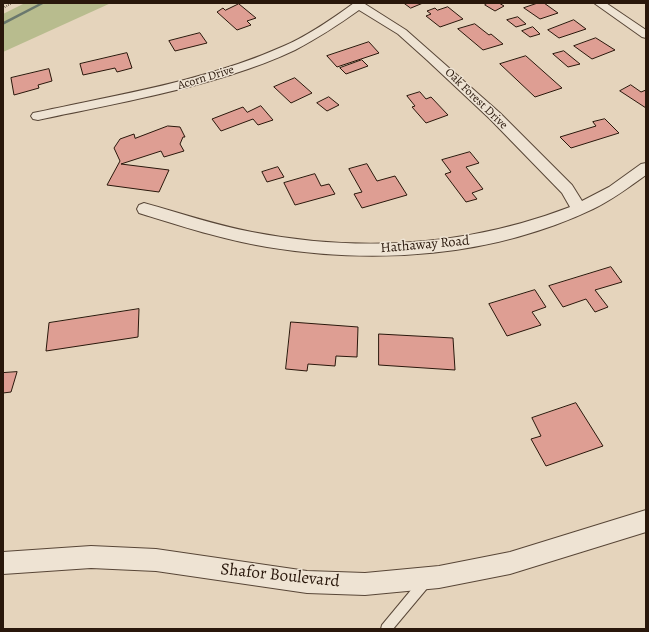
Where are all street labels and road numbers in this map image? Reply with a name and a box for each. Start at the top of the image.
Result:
street label: Acorn Drive [176,63,236,93]
street label: Oak Forest Drive [442,65,510,133]
street label: Hathaway Road [380,233,470,257]
street label: Shafor Boulevard [219,560,341,592]

